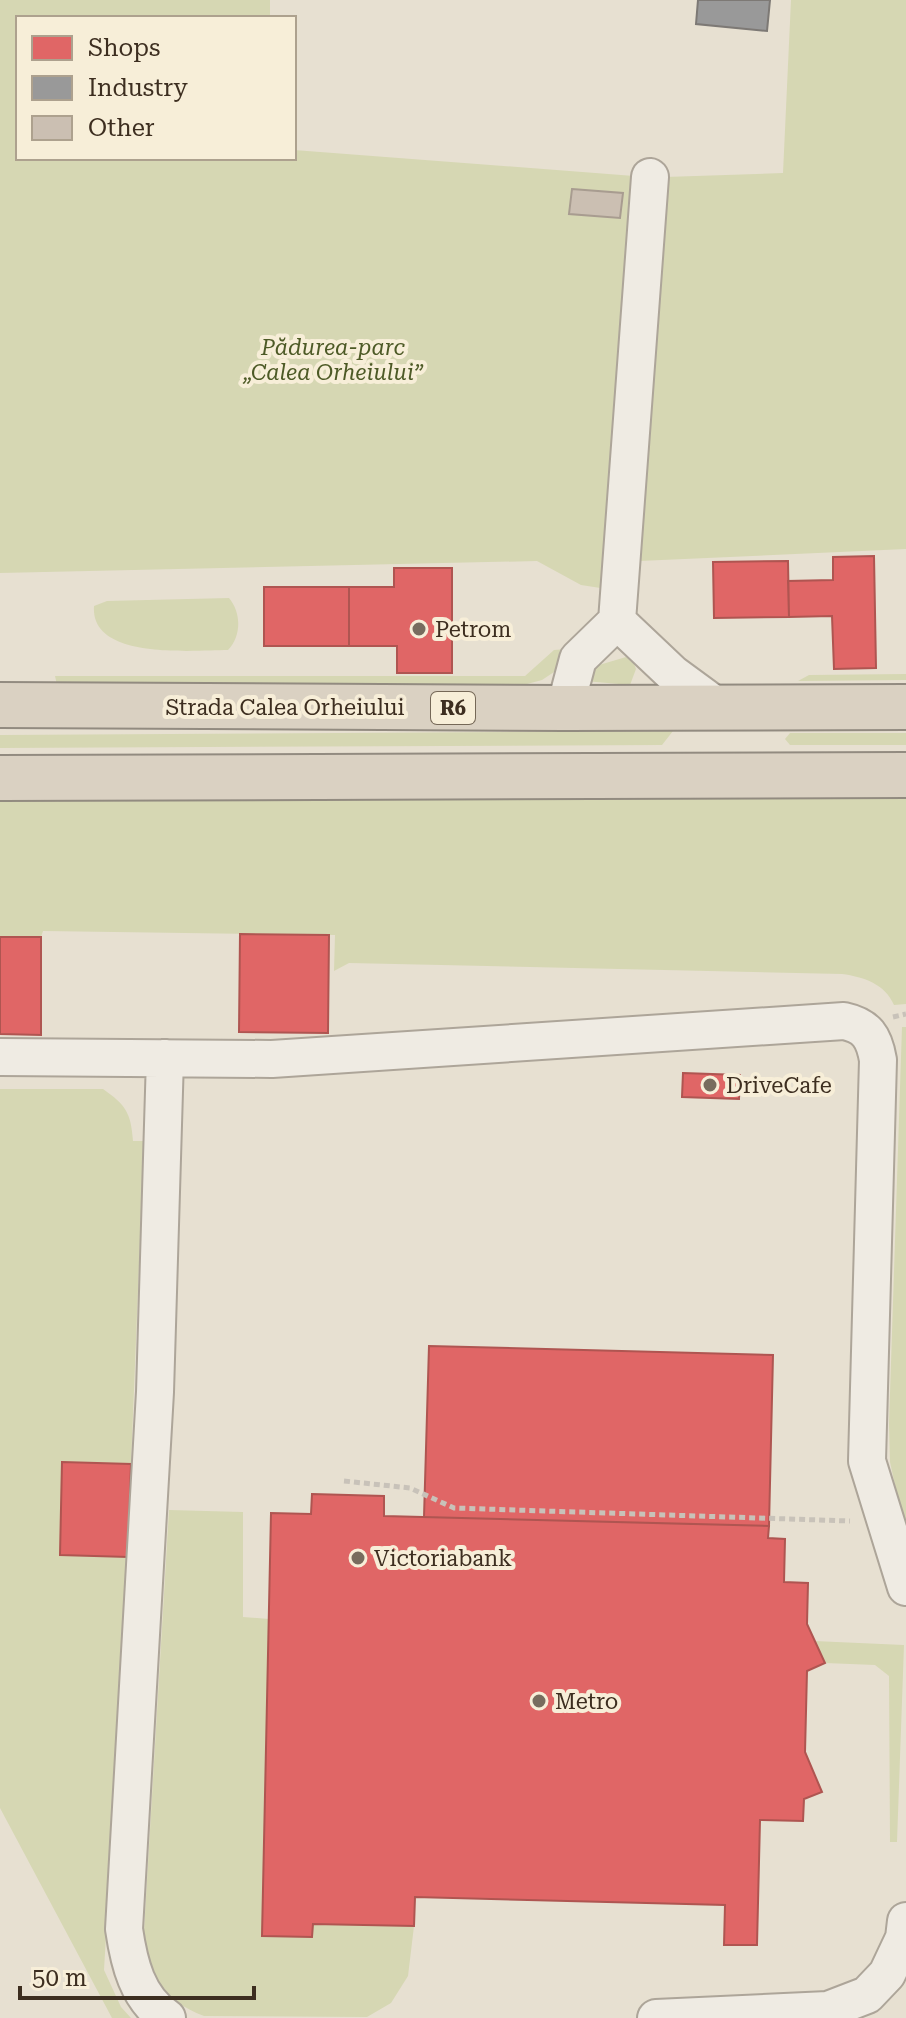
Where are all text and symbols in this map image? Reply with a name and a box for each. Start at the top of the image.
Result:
legend [16,16,296,160]
text: Shops [88,34,160,62]
text: Industry [88,74,189,102]
text: Other [88,114,155,142]
park label: Pădurea-parc „Calea Orheiului” [242,335,424,385]
place label: Petrom [435,617,511,642]
marker: Petrom [410,620,428,638]
road number: R6 [431,692,475,724]
street label: Strada Calea Orheiului [166,695,404,720]
place label: DriveCafe [726,1073,832,1098]
marker: DriveCafe [701,1076,719,1094]
place label: Victoriabank [374,1546,512,1571]
marker: Victoriabank [349,1549,367,1567]
place label: Metro [555,1689,618,1714]
marker: Metro [530,1692,548,1710]
scale bar [20,1950,254,2000]
text: 50 m [32,1964,87,1992]

